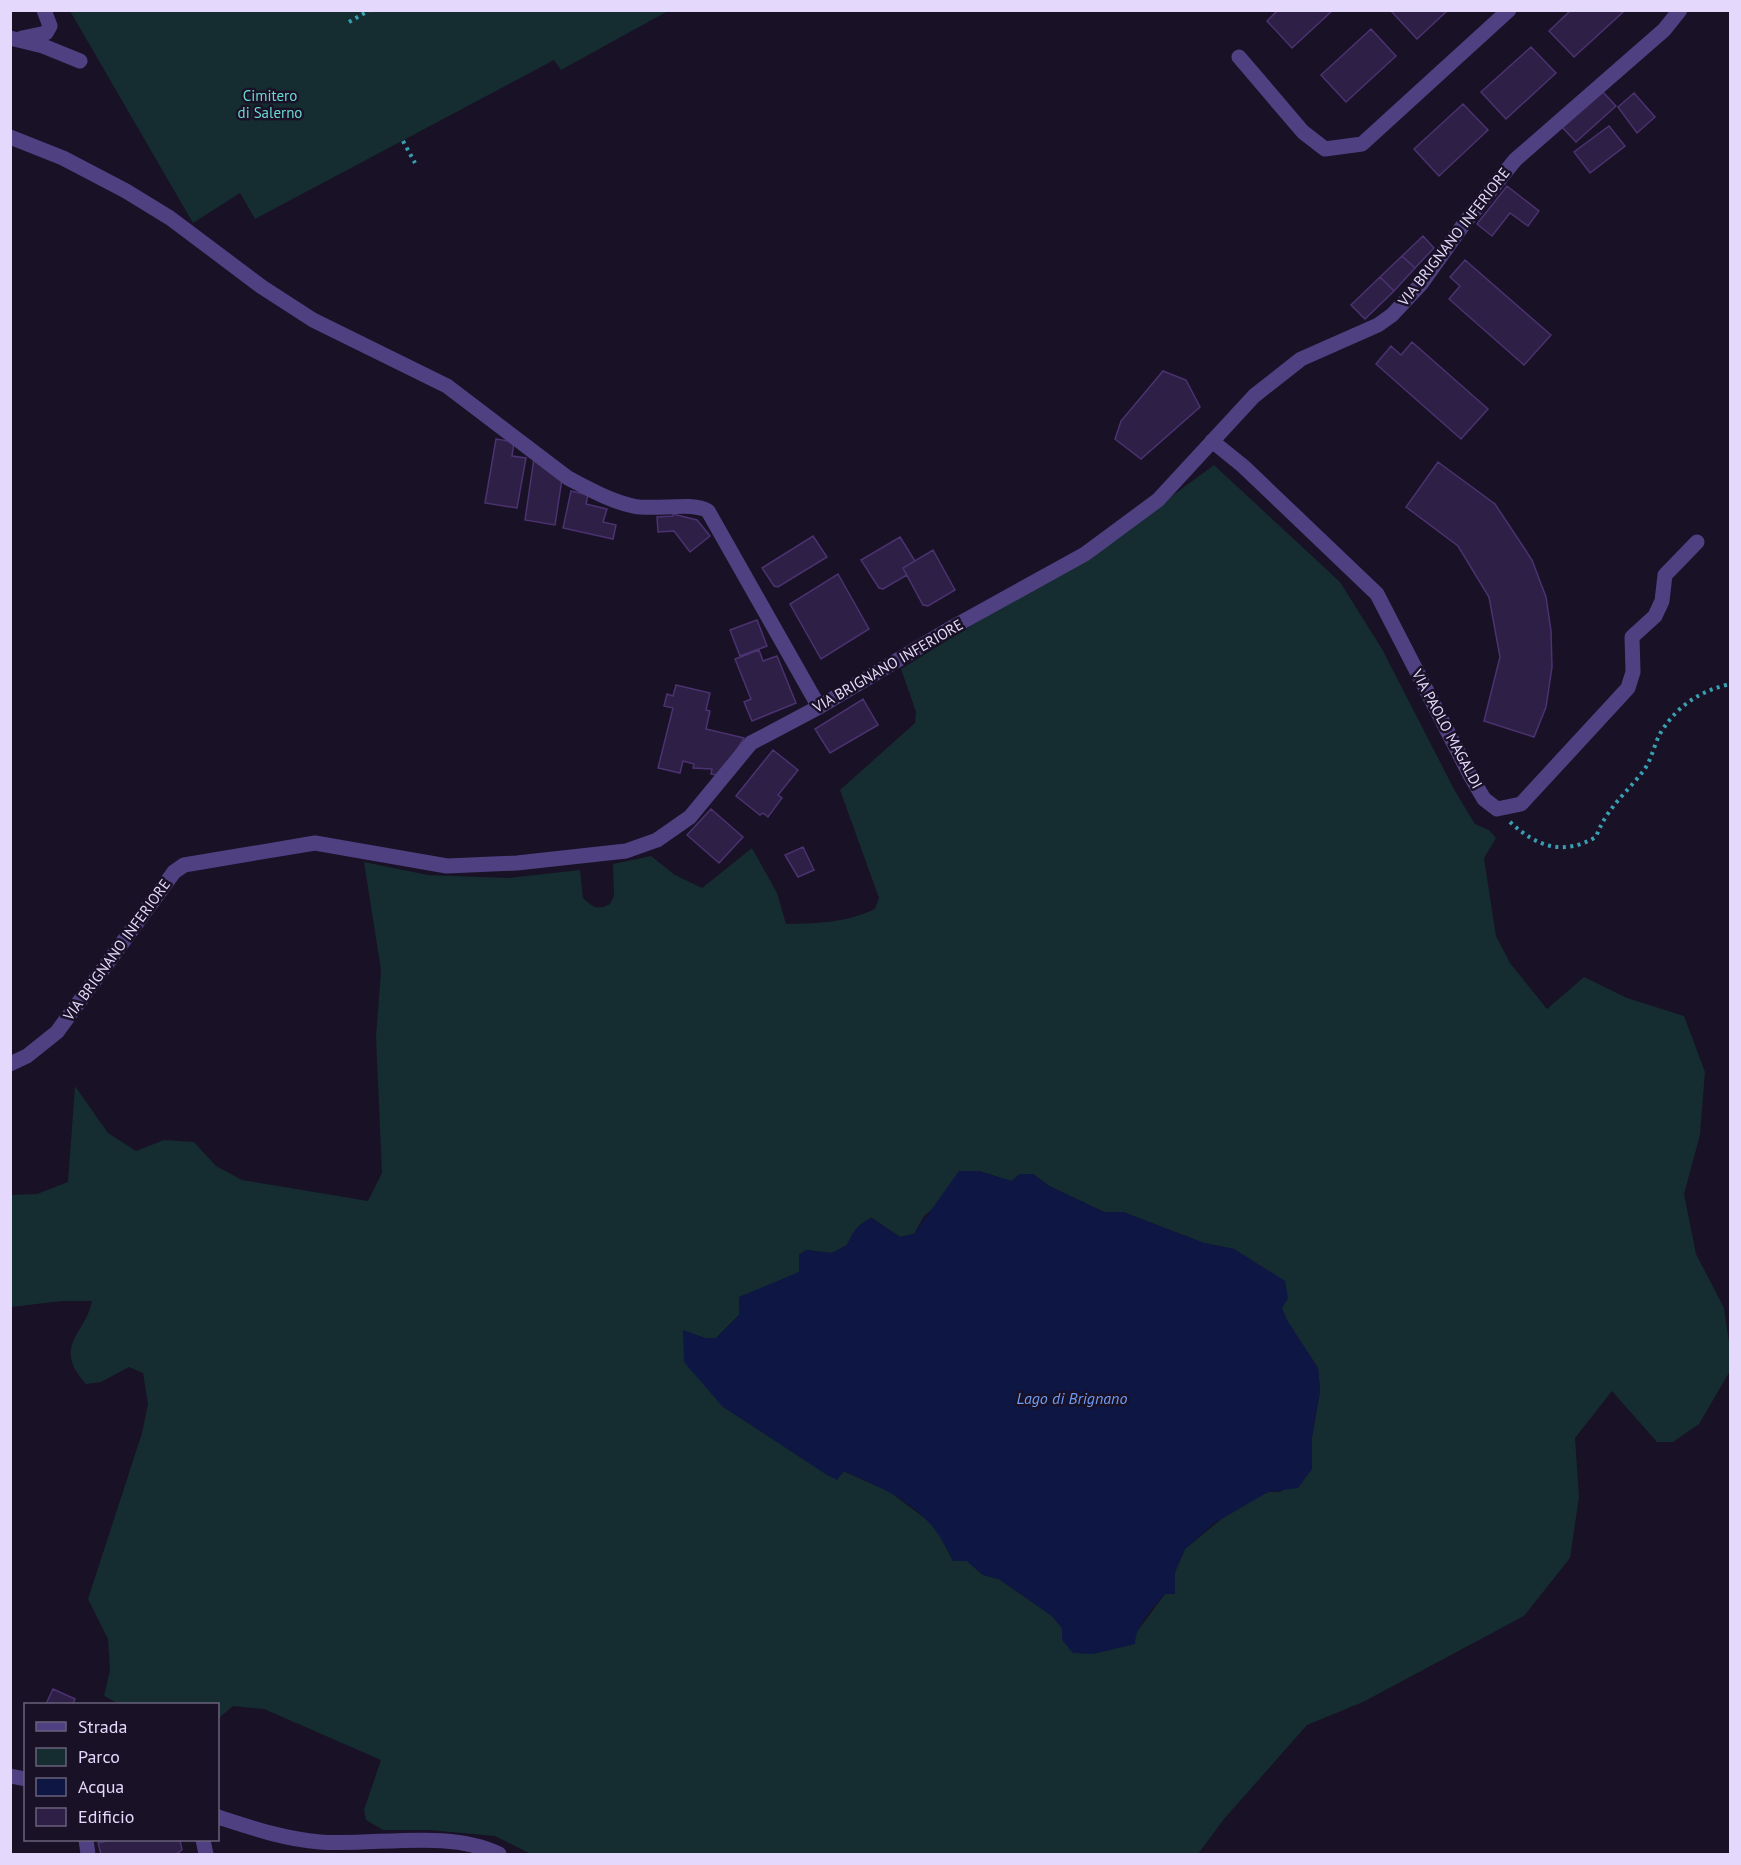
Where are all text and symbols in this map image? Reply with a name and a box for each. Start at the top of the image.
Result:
park label: Cimitero di Salerno [238,86,302,122]
street label: VIA BRIGNANO INFERIORE [1393,164,1514,310]
street label: VIA BRIGNANO INFERIORE [808,615,966,717]
street label: VIA PAOLO MAGALDI [1408,665,1487,792]
street label: VIA BRIGNANO INFERIORE [58,875,174,1025]
water label: Lago di Brignano [1017,1388,1127,1408]
legend [24,1703,219,1841]
text: Strada [78,1715,127,1738]
text: Parco [78,1745,120,1768]
text: Acqua [78,1775,124,1798]
text: Edificio [78,1805,134,1828]

